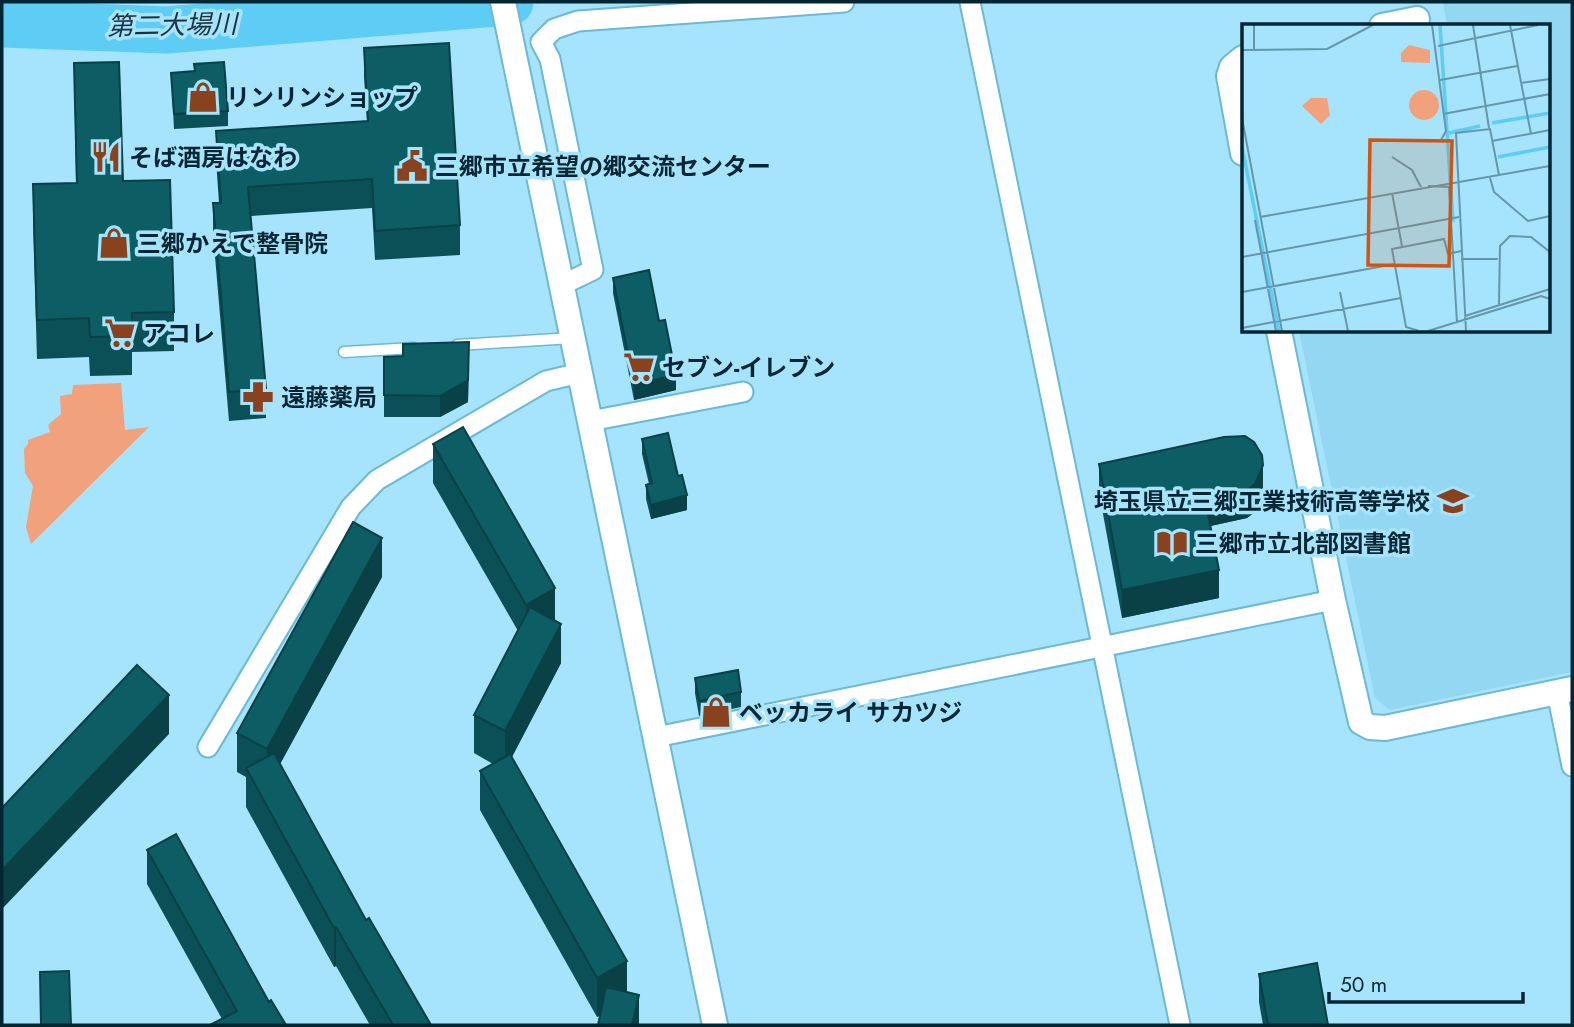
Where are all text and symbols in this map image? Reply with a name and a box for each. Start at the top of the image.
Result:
water label: 第二大場川 [107,5,240,45]
inset map [1242,24,1550,332]
shop icon: リンリンショップ [186,80,220,114]
place label: リンリンショップ [226,80,418,115]
restaurant icon: そば酒房はなわ [89,140,123,174]
place label: そば酒房はなわ [129,140,297,175]
public building icon: 三郷市立希望の郷交流センター [395,149,429,183]
place label: 三郷市立希望の郷交流センター [435,149,771,184]
shop icon: 三郷かえで整骨院 [97,226,131,260]
place label: 三郷かえで整骨院 [137,226,328,261]
supermarket icon: アコレ [103,316,137,350]
place label: アコレ [143,316,215,351]
supermarket icon: セブン-イレブン [622,350,656,384]
place label: セブン-イレブン [662,350,835,385]
pharmacy icon: 遠藤薬局 [241,380,275,414]
place label: 遠藤薬局 [281,380,377,415]
place label: 埼玉県立三郷工業技術高等学校 [1094,484,1430,519]
school or university icon: 埼玉県立三郷工業技術高等学校 [1436,484,1470,518]
library icon: 三郷市立北部図書館 [1155,526,1189,560]
place label: 三郷市立北部図書館 [1195,526,1411,561]
shop icon: ベッカライ サカツジ [699,695,733,729]
place label: ベッカライ サカツジ [739,695,962,730]
scale bar [1329,960,1523,1004]
text: 50 m [1340,970,1387,1000]

